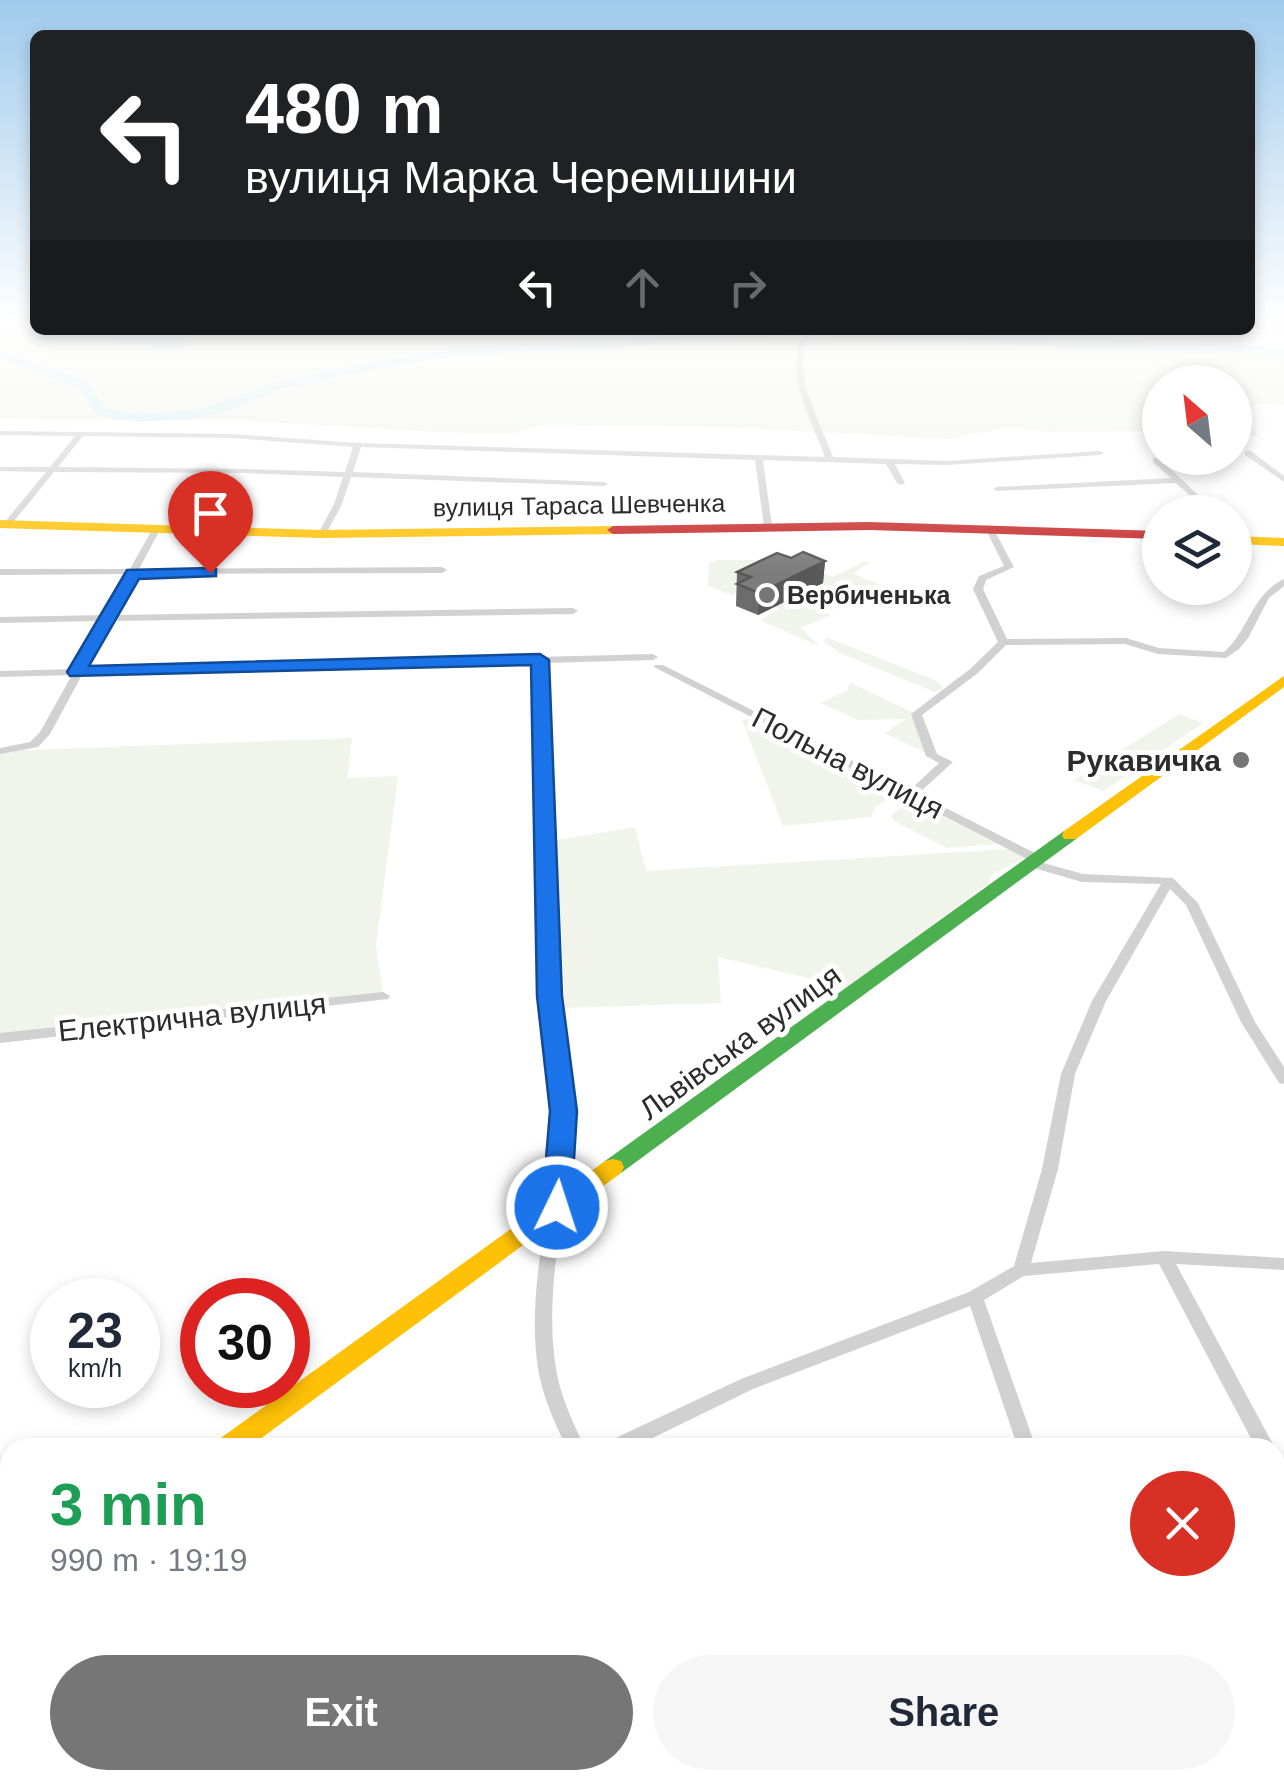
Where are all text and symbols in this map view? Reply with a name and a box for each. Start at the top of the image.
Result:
icon: left [80,70,210,200]
text: 480 m [245,70,443,148]
text: вулиця Марка Черемшини [245,152,797,203]
icon: left [510,260,565,315]
icon: ahead [615,260,670,315]
icon: right [720,260,775,315]
north arrow [1142,365,1252,475]
map controls [1142,365,1252,605]
pin [168,471,253,574]
icon: arrive [183,486,238,541]
street label: вулиця Тараса Шевченка [433,488,725,522]
button: layers [1142,495,1252,605]
place label: Вербиченька [787,581,951,609]
marker: Вербиченька [756,584,778,606]
street label: Польна вулиця [747,701,949,825]
place label: Рукавичка [1067,744,1221,777]
marker: Рукавичка [1230,749,1252,771]
street label: Львівська вулиця [633,958,847,1126]
street label: Електрична вулиця [56,987,328,1047]
position arrow [505,1155,609,1259]
speed limit sign: 30 [180,1278,310,1408]
text: 23 [67,1303,123,1359]
text: km/h [68,1354,122,1382]
text: 3 min [50,1471,207,1538]
button: close [1130,1471,1235,1576]
text: 990 m · 19:19 [50,1542,247,1578]
button: Exit [50,1655,633,1770]
button: Share [653,1655,1235,1770]

